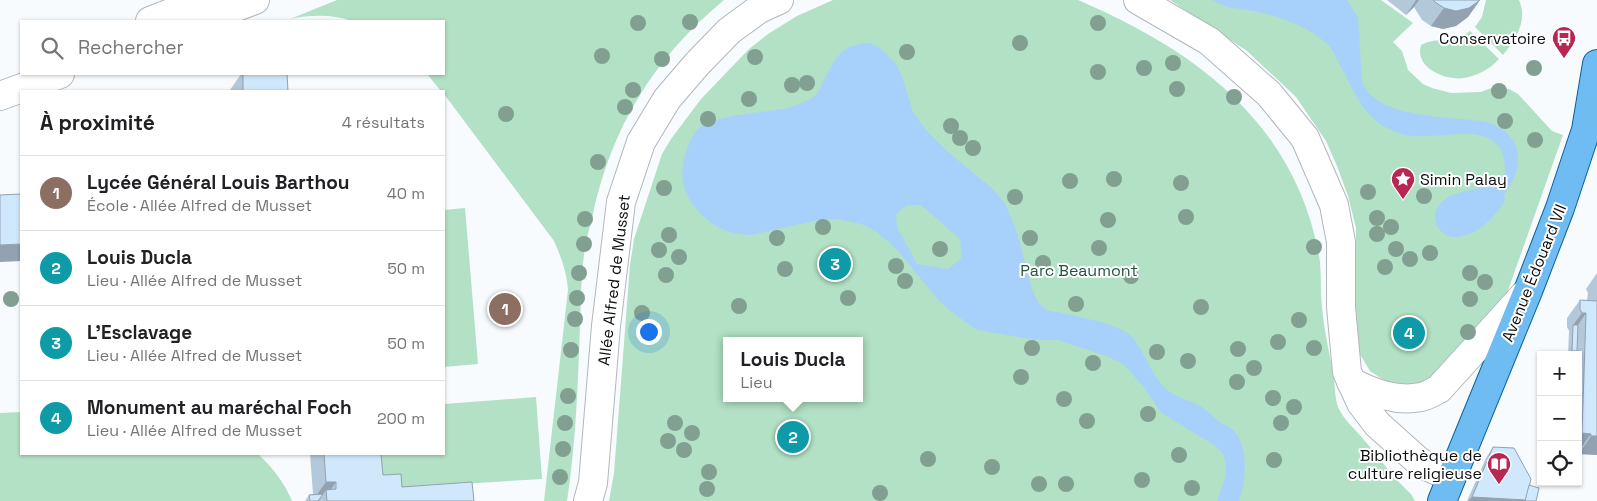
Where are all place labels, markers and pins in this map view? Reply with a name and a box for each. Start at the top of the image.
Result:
bus stop icon: Conservatoire [1551,25,1577,59]
place label: Conservatoire [1439,28,1546,49]
place icon: Simin Palay [1390,166,1416,200]
place label: Simin Palay [1420,169,1507,190]
pin: 3 [819,245,851,283]
pin: 1 [489,290,521,328]
pin: 4 [1393,314,1425,352]
pin: 2 [777,418,809,456]
place label: Bibliothèque de culture religieuse [1348,445,1482,484]
library icon: Bibliothèque de culture religieuse [1486,451,1512,485]

